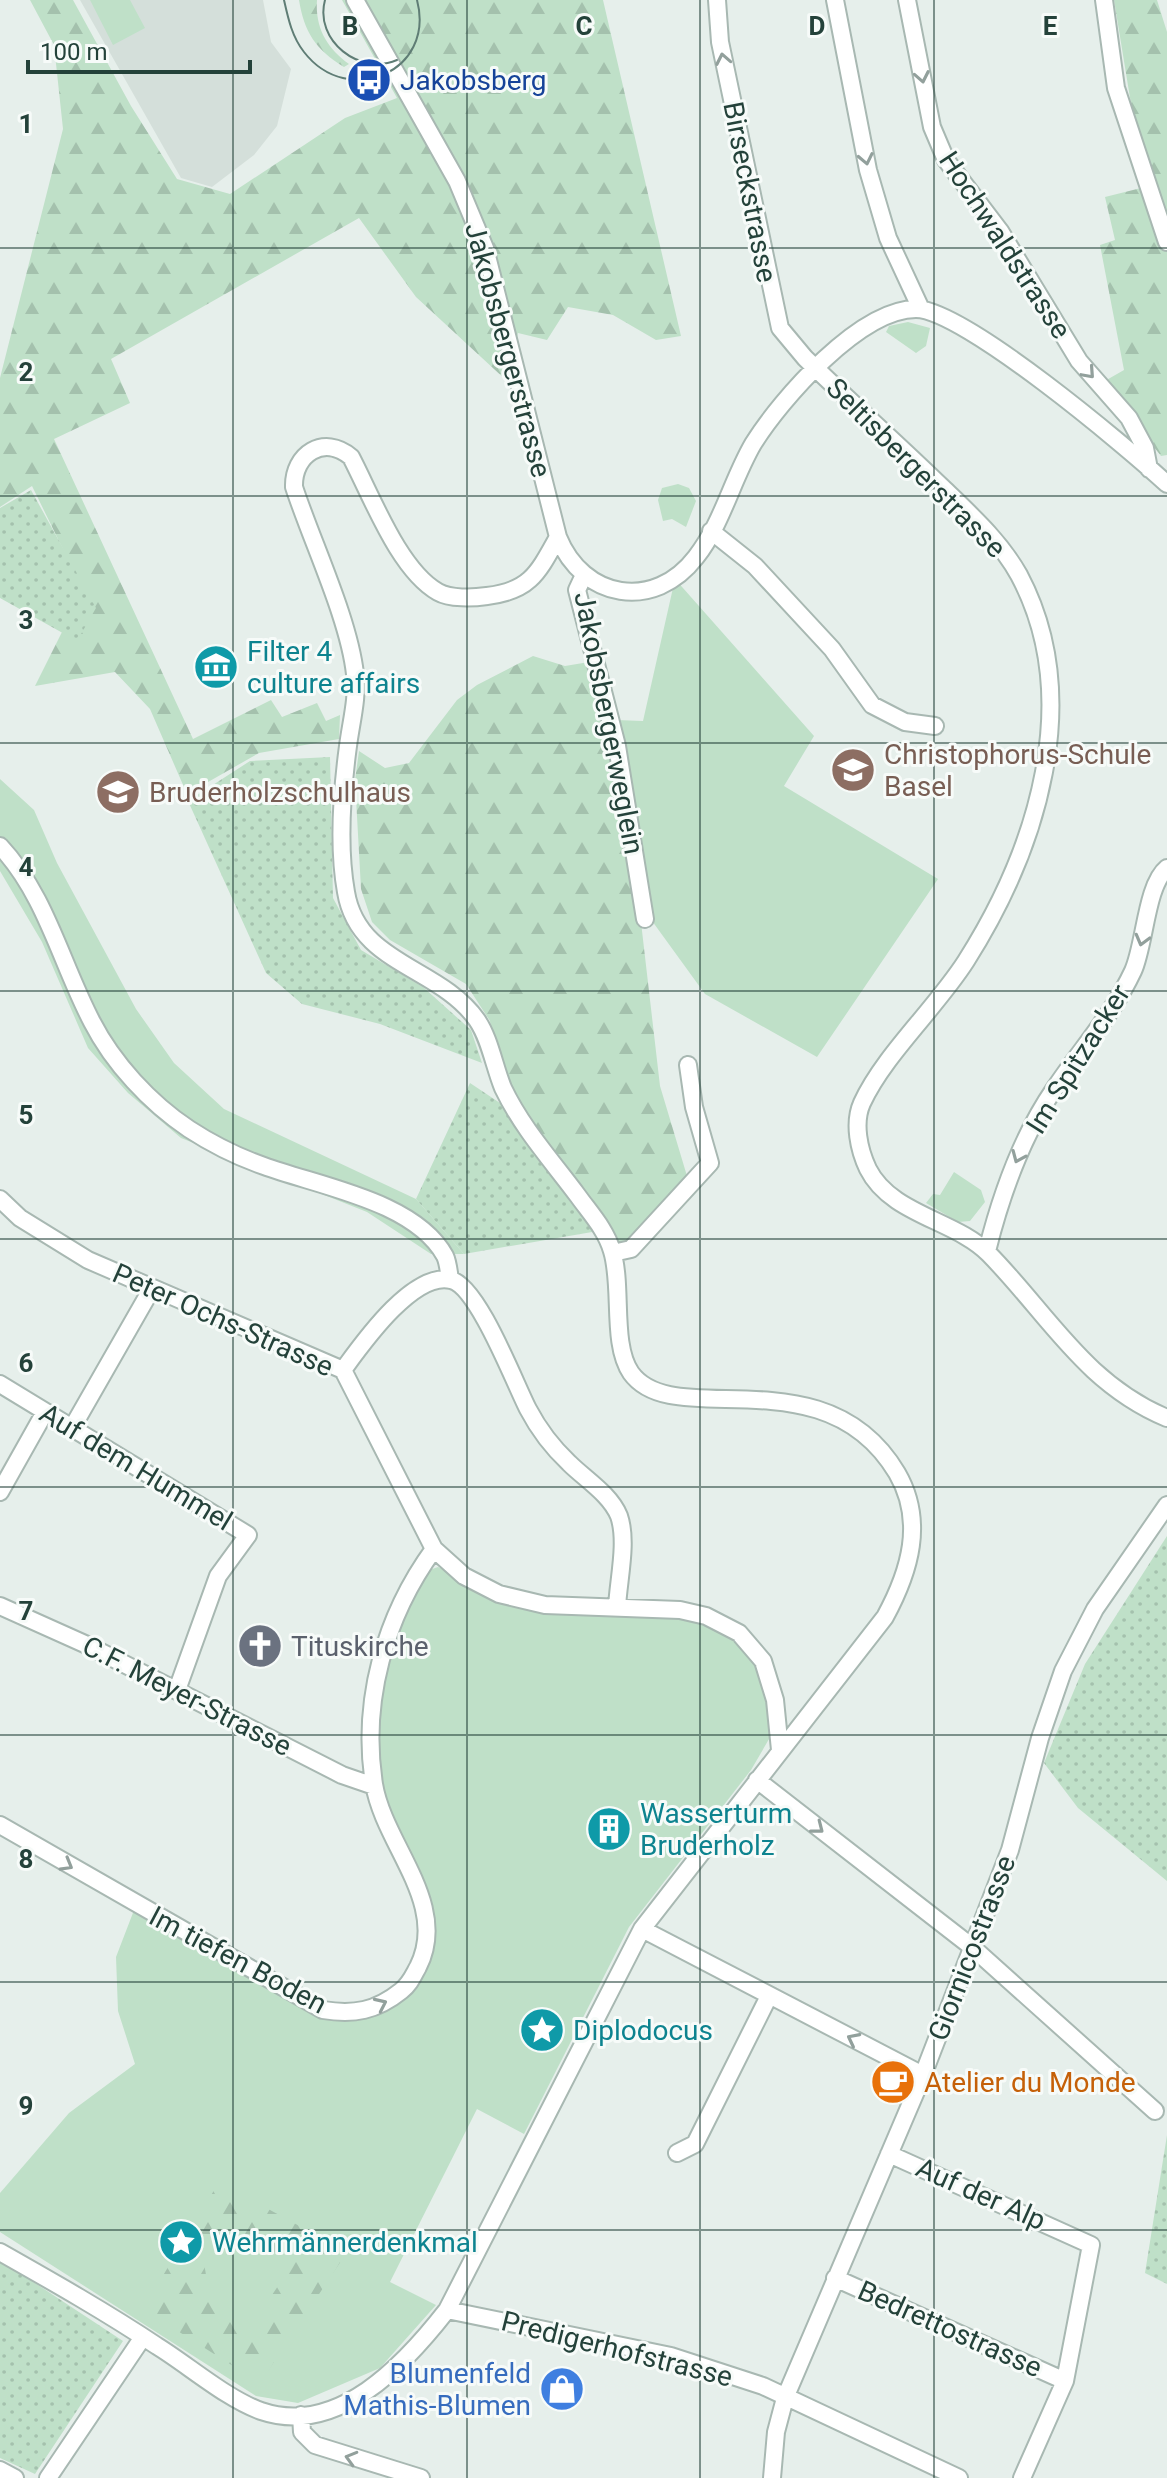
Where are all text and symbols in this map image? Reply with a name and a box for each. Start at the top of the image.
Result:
text: B [342,11,358,41]
text: C [575,11,593,41]
text: D [809,11,825,41]
text: E [1043,11,1058,41]
scale bar [28,24,250,74]
text: 100 m [40,38,107,66]
one-way arrow [716,52,733,66]
bus stop icon: Jakobsberg [345,56,393,104]
place label: Jakobsberg [400,64,547,97]
one-way arrow [913,70,930,83]
street label: Birseckstrasse [716,99,784,285]
text: 1 [19,109,33,139]
street label: Hochwaldstrasse [932,145,1078,345]
one-way arrow [857,152,874,165]
street label: Jakobsbergerstrasse [458,219,558,481]
text: 2 [19,357,33,387]
one-way arrow [1079,363,1094,378]
street label: Seltisbergerstrasse [819,371,1013,565]
street label: Jakobsbergerweglein [567,589,651,857]
text: 3 [19,605,33,635]
place label: Filter 4 culture affairs [247,635,420,700]
museum icon: Filter 4 culture affairs [192,643,240,691]
place label: Christophorus-Schule Basel [884,738,1151,803]
school or university icon: Christophorus-Schule Basel [829,746,877,794]
school or university icon: Bruderholzschulhaus [94,768,142,816]
place label: Bruderholzschulhaus [149,776,411,809]
text: 4 [19,852,34,882]
one-way arrow [1134,933,1151,947]
street label: Im Spitzacker [1019,978,1137,1140]
text: 5 [19,1100,33,1130]
one-way arrow [1012,1149,1028,1163]
street label: Peter Ochs-Strasse [108,1257,338,1383]
text: 6 [19,1348,34,1378]
street label: Auf dem Hummel [34,1397,238,1537]
text: 7 [19,1596,33,1626]
church icon: Tituskirche [236,1622,284,1670]
street label: C.F. Meyer-Strasse [77,1629,297,1763]
place label: Tituskirche [291,1630,429,1663]
place label: Wasserturm Bruderholz [640,1797,792,1862]
building icon: Wasserturm Bruderholz [585,1805,633,1853]
one-way arrow [809,1818,823,1833]
text: 8 [19,1844,33,1874]
street label: Giornicostrasse [922,1851,1022,2045]
one-way arrow [58,1855,73,1871]
street label: Im tiefen Boden [144,1899,332,2021]
one-way arrow [372,1998,387,2014]
place icon: Diplodocus [518,2006,566,2054]
place label: Diplodocus [573,2014,713,2047]
one-way arrow [847,2034,862,2049]
cafe icon: Atelier du Monde [869,2058,917,2106]
place label: Atelier du Monde [924,2066,1136,2099]
text: 9 [19,2091,33,2121]
street label: Auf der Alp [911,2151,1051,2237]
place icon: Wehrmännerdenkmal [157,2218,205,2266]
place label: Wehrmännerdenkmal [212,2226,478,2259]
street label: Bedrettostrasse [853,2274,1047,2384]
street label: Predigerhofstrasse [498,2304,736,2394]
place label: Blumenfeld Mathis-Blumen [343,2357,531,2422]
shop icon: Blumenfeld Mathis-Blumen [538,2365,586,2413]
one-way arrow [344,2451,358,2467]

